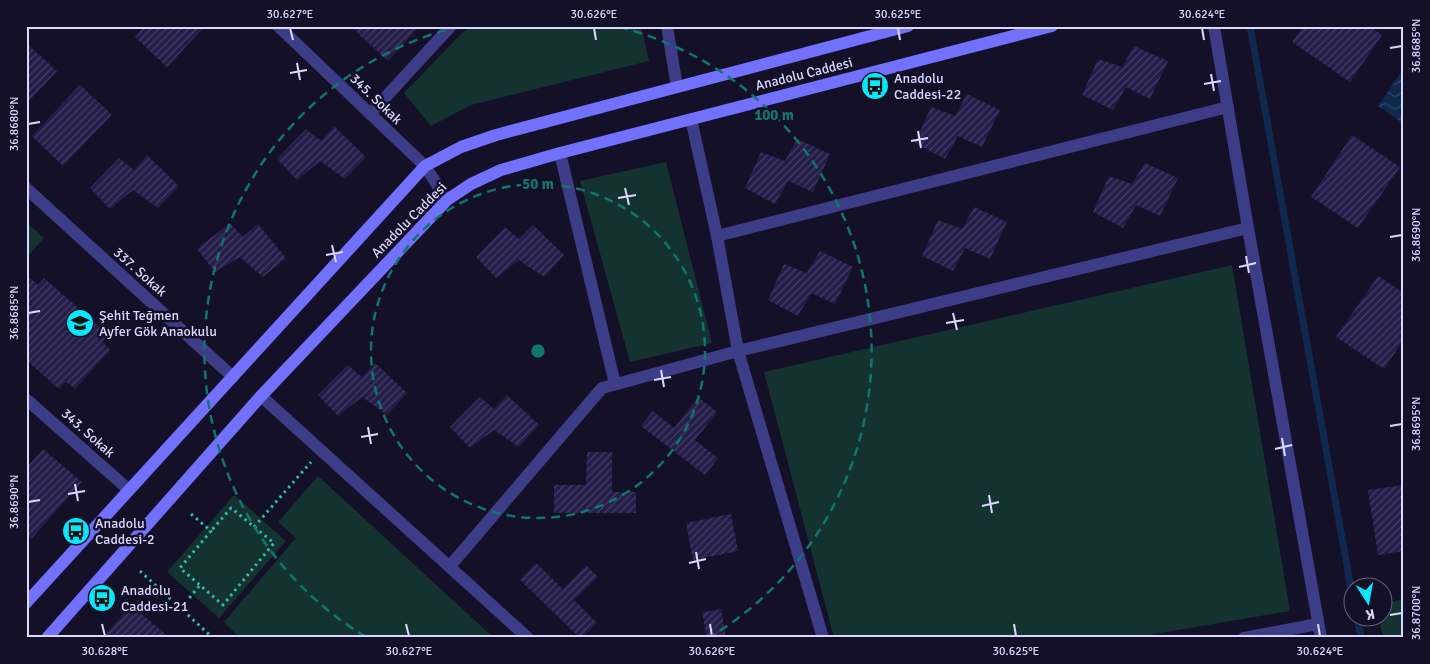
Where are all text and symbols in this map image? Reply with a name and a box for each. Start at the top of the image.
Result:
text: 30.627°E [267,7,314,22]
text: 30.626°E [571,7,618,22]
text: 30.625°E [875,7,922,22]
text: 30.624°E [1179,7,1226,22]
text: 36.8685°N [1409,19,1424,73]
street label: Anadolu Caddesi [754,54,854,94]
street label: 345. Sokak [346,70,406,128]
place label: Anadolu Caddesi-22 [894,70,961,103]
bus stop icon: Anadolu Caddesi-22 [860,71,890,101]
text: 36.8680°N [7,97,22,151]
text: 100 m [754,106,794,124]
text: 50 m [522,175,554,193]
street label: Anadolu Caddesi [368,179,450,261]
text: 36.8690°N [1409,208,1424,262]
street label: 337. Sokak [110,244,170,300]
text: 36.8685°N [7,286,22,340]
place label: Şehit Teğmen Ayfer Gök Anaokulu [99,307,217,340]
school or university icon: Şehit Teğmen Ayfer Gök Anaokulu [65,308,95,338]
centre of rings [529,342,547,360]
text: 36.8695°N [1409,397,1424,451]
street label: 343. Sokak [58,405,118,461]
text: 36.8690°N [7,475,22,529]
place label: Anadolu Caddesi-2 [95,515,155,548]
bus stop icon: Anadolu Caddesi-2 [61,516,91,546]
north arrow [1342,576,1392,626]
place label: Anadolu Caddesi-21 [121,582,188,615]
bus stop icon: Anadolu Caddesi-21 [87,583,117,613]
text: 36.8700°N [1409,586,1424,640]
text: K [1364,605,1376,624]
text: 30.628°E [82,644,129,659]
text: 30.627°E [386,644,433,659]
text: 30.626°E [689,644,736,659]
text: 30.625°E [993,644,1040,659]
text: 30.624°E [1297,644,1344,659]

